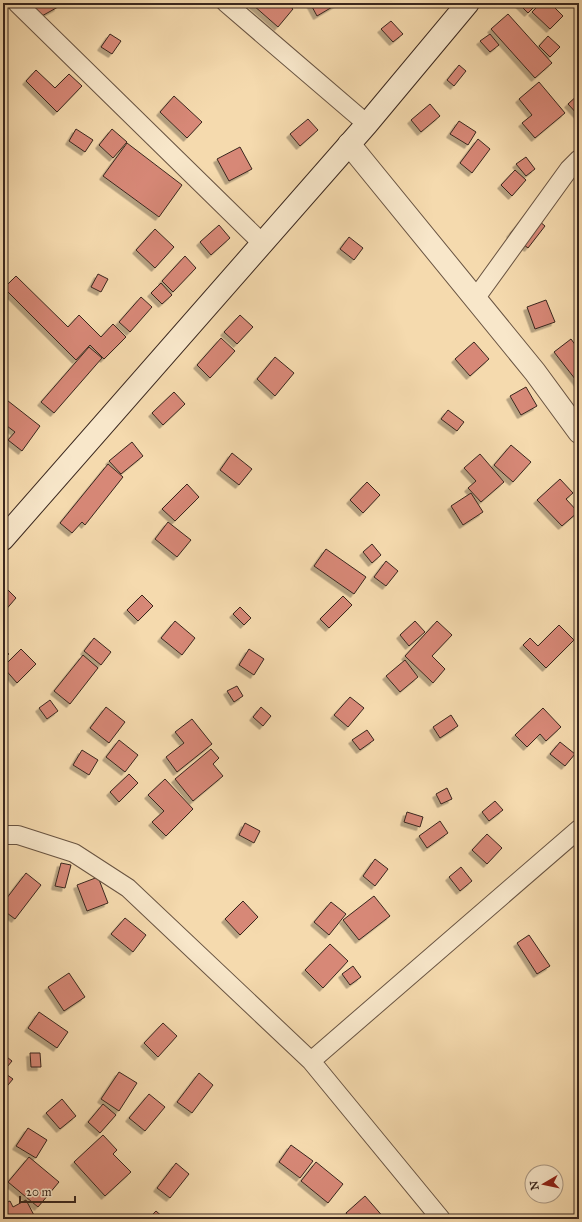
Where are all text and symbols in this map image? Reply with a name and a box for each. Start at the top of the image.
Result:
north arrow [524,1164,564,1204]
scale bar [20,1178,75,1204]
text: N [527,1179,542,1191]
text: 20 m [26,1185,52,1199]

